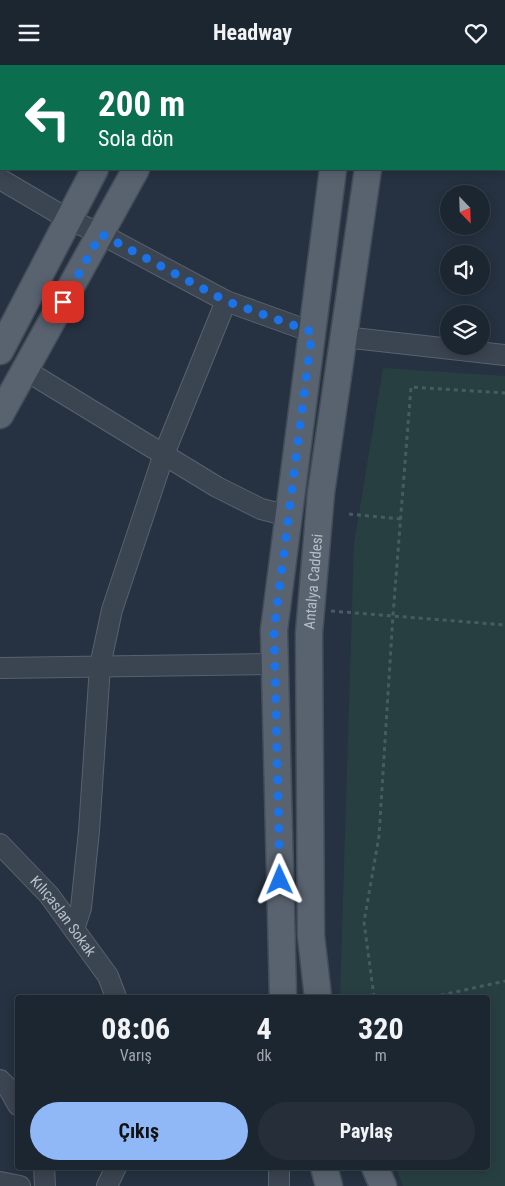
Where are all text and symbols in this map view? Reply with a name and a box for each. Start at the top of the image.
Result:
icon: menu [15,19,43,47]
icon: heart [462,19,490,47]
text: Headway [213,20,292,45]
text: 200 m [98,84,185,125]
icon: left [15,85,80,150]
text: Sola dön [98,126,174,151]
north arrow [440,185,490,235]
map controls [440,185,490,355]
button: sound [440,245,490,295]
pin [42,281,84,323]
icon: arrive [49,288,77,316]
button: layers [440,305,490,355]
street label: Antalya Caddesi [300,533,326,630]
position arrow [253,853,305,905]
street label: Kılıçaslan Sokak [26,872,100,960]
text: 08:06 [101,1011,170,1046]
text: 4 [257,1011,272,1046]
text: 320 [358,1011,404,1046]
text: Varış [120,1046,152,1065]
text: dk [257,1046,272,1065]
text: m [375,1046,387,1065]
button: Çıkış [30,1102,248,1160]
button: Paylaş [258,1102,475,1160]

